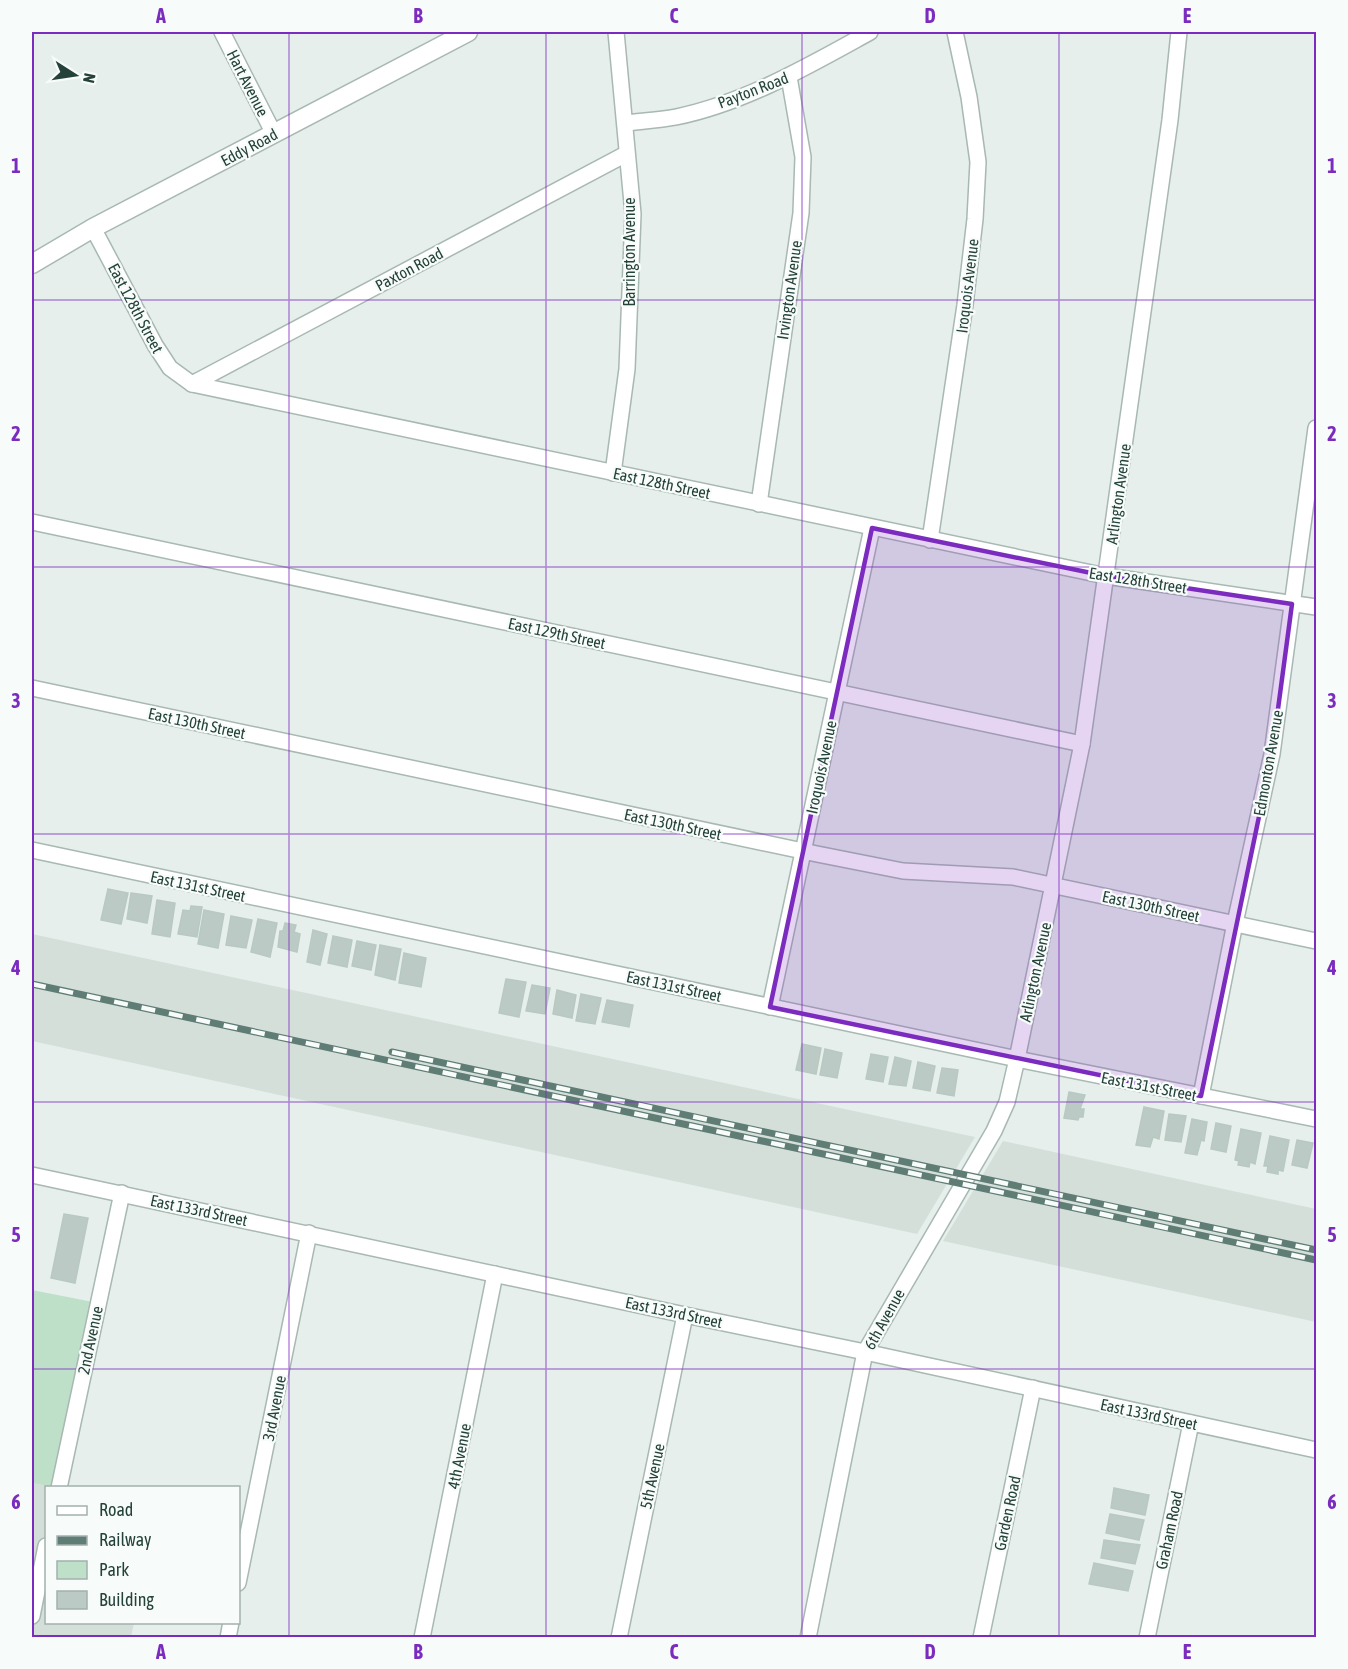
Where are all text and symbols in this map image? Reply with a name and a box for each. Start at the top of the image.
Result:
text: A [155,4,166,27]
text: B [413,4,423,27]
text: C [670,4,679,27]
text: D [924,4,936,27]
text: E [1183,4,1192,27]
north arrow [45,45,105,105]
street label: Hart Avenue [224,47,272,119]
street label: Payton Road [715,68,791,113]
text: N [80,72,99,85]
street label: Eddy Road [218,125,281,170]
text: 1 [11,154,21,177]
text: 1 [1327,154,1337,177]
street label: Barrington Avenue [620,198,639,307]
street label: Iroquois Avenue [952,238,983,334]
street label: Irvington Avenue [773,239,806,341]
street label: Paxton Road [372,244,446,294]
street label: East 128th Street [105,260,167,356]
text: 2 [11,422,21,445]
text: 2 [1327,422,1337,445]
street label: Arlington Avenue [1102,443,1135,546]
street label: East 128th Street [612,464,713,502]
street label: East 128th Street [1088,563,1189,597]
street label: East 129th Street [507,614,608,652]
text: 3 [11,689,21,712]
text: 3 [1327,689,1337,712]
street label: East 130th Street [147,704,248,742]
street label: Edmonton Avenue [1250,709,1286,817]
street label: Iroquois Avenue [802,719,841,816]
street label: East 130th Street [623,805,724,843]
street label: East 131st Street [149,867,248,905]
street label: East 130th Street [1101,887,1202,925]
street label: Arlington Avenue [1016,921,1055,1024]
text: 4 [10,956,21,979]
text: 4 [1326,956,1337,979]
street label: East 131st Street [625,967,724,1005]
street label: East 131st Street [1100,1068,1199,1104]
street label: East 133rd Street [149,1191,250,1229]
text: 5 [11,1223,21,1246]
text: 5 [1327,1223,1337,1246]
street label: 6th Avenue [860,1286,908,1352]
street label: East 133rd Street [624,1293,725,1331]
street label: 2nd Avenue [74,1304,106,1376]
street label: 3rd Avenue [259,1374,289,1442]
street label: East 133rd Street [1099,1395,1200,1433]
street label: 4th Avenue [444,1422,474,1490]
street label: 5th Avenue [636,1442,668,1510]
street label: Garden Road [990,1474,1024,1552]
legend [45,1486,240,1624]
street label: Graham Road [1152,1489,1186,1571]
text: 6 [11,1490,21,1513]
text: 6 [1327,1490,1337,1513]
text: Road [99,1499,133,1520]
text: Railway [99,1529,151,1550]
text: Park [99,1559,129,1580]
text: Building [99,1589,154,1610]
text: A [155,1640,166,1663]
text: B [413,1640,423,1663]
text: C [670,1640,679,1663]
text: D [924,1640,936,1663]
text: E [1183,1640,1192,1663]

